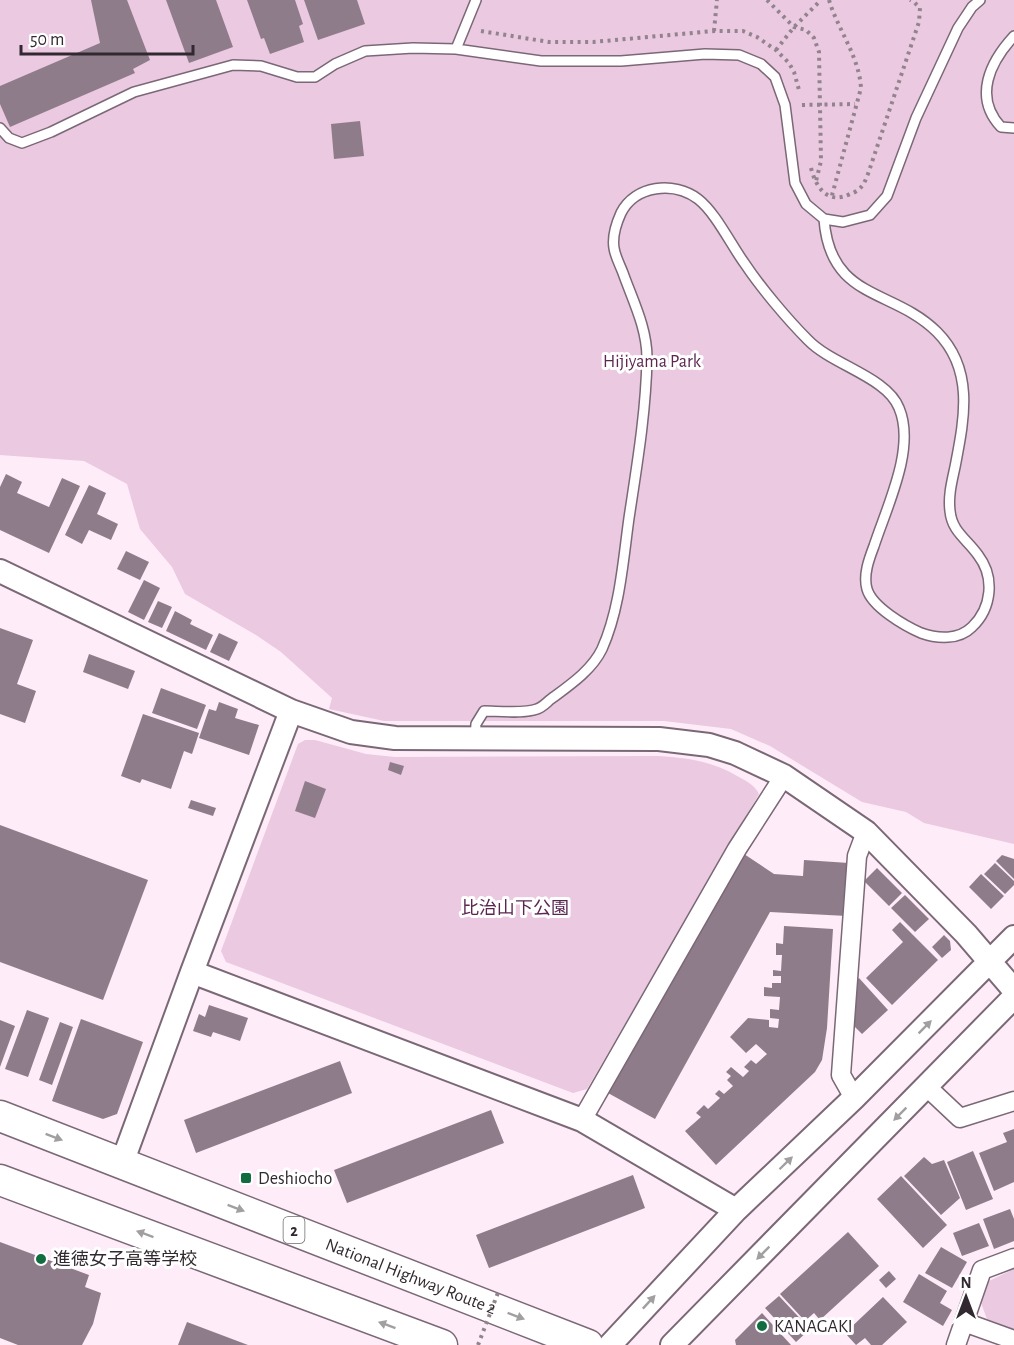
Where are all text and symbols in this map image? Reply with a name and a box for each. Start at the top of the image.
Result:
scale bar [21,18,194,56]
text: 50 m [30,31,64,49]
park label: Hijiyama Park [603,353,702,371]
park label: 比治山下公園 [461,898,569,918]
one-way arrow [918,1019,932,1034]
one-way arrow [893,1107,907,1121]
one-way arrow [46,1132,64,1142]
one-way arrow [778,1156,793,1170]
place label: Deshiocho [258,1170,332,1188]
marker: Deshiocho [239,1171,253,1185]
one-way arrow [227,1204,245,1213]
road number: 2 [284,1217,304,1243]
one-way arrow [136,1229,154,1239]
street label: National Highway Route 2 [323,1236,498,1318]
one-way arrow [756,1246,770,1261]
place label: 進徳女子高等学校 [53,1249,197,1269]
marker: 進徳女子高等学校 [34,1252,48,1266]
north arrow [936,1267,996,1327]
text: N [960,1275,972,1291]
one-way arrow [642,1296,656,1310]
one-way arrow [507,1312,525,1321]
place label: KANAGAKI [774,1318,853,1336]
one-way arrow [378,1319,396,1329]
marker: KANAGAKI [755,1319,769,1333]

